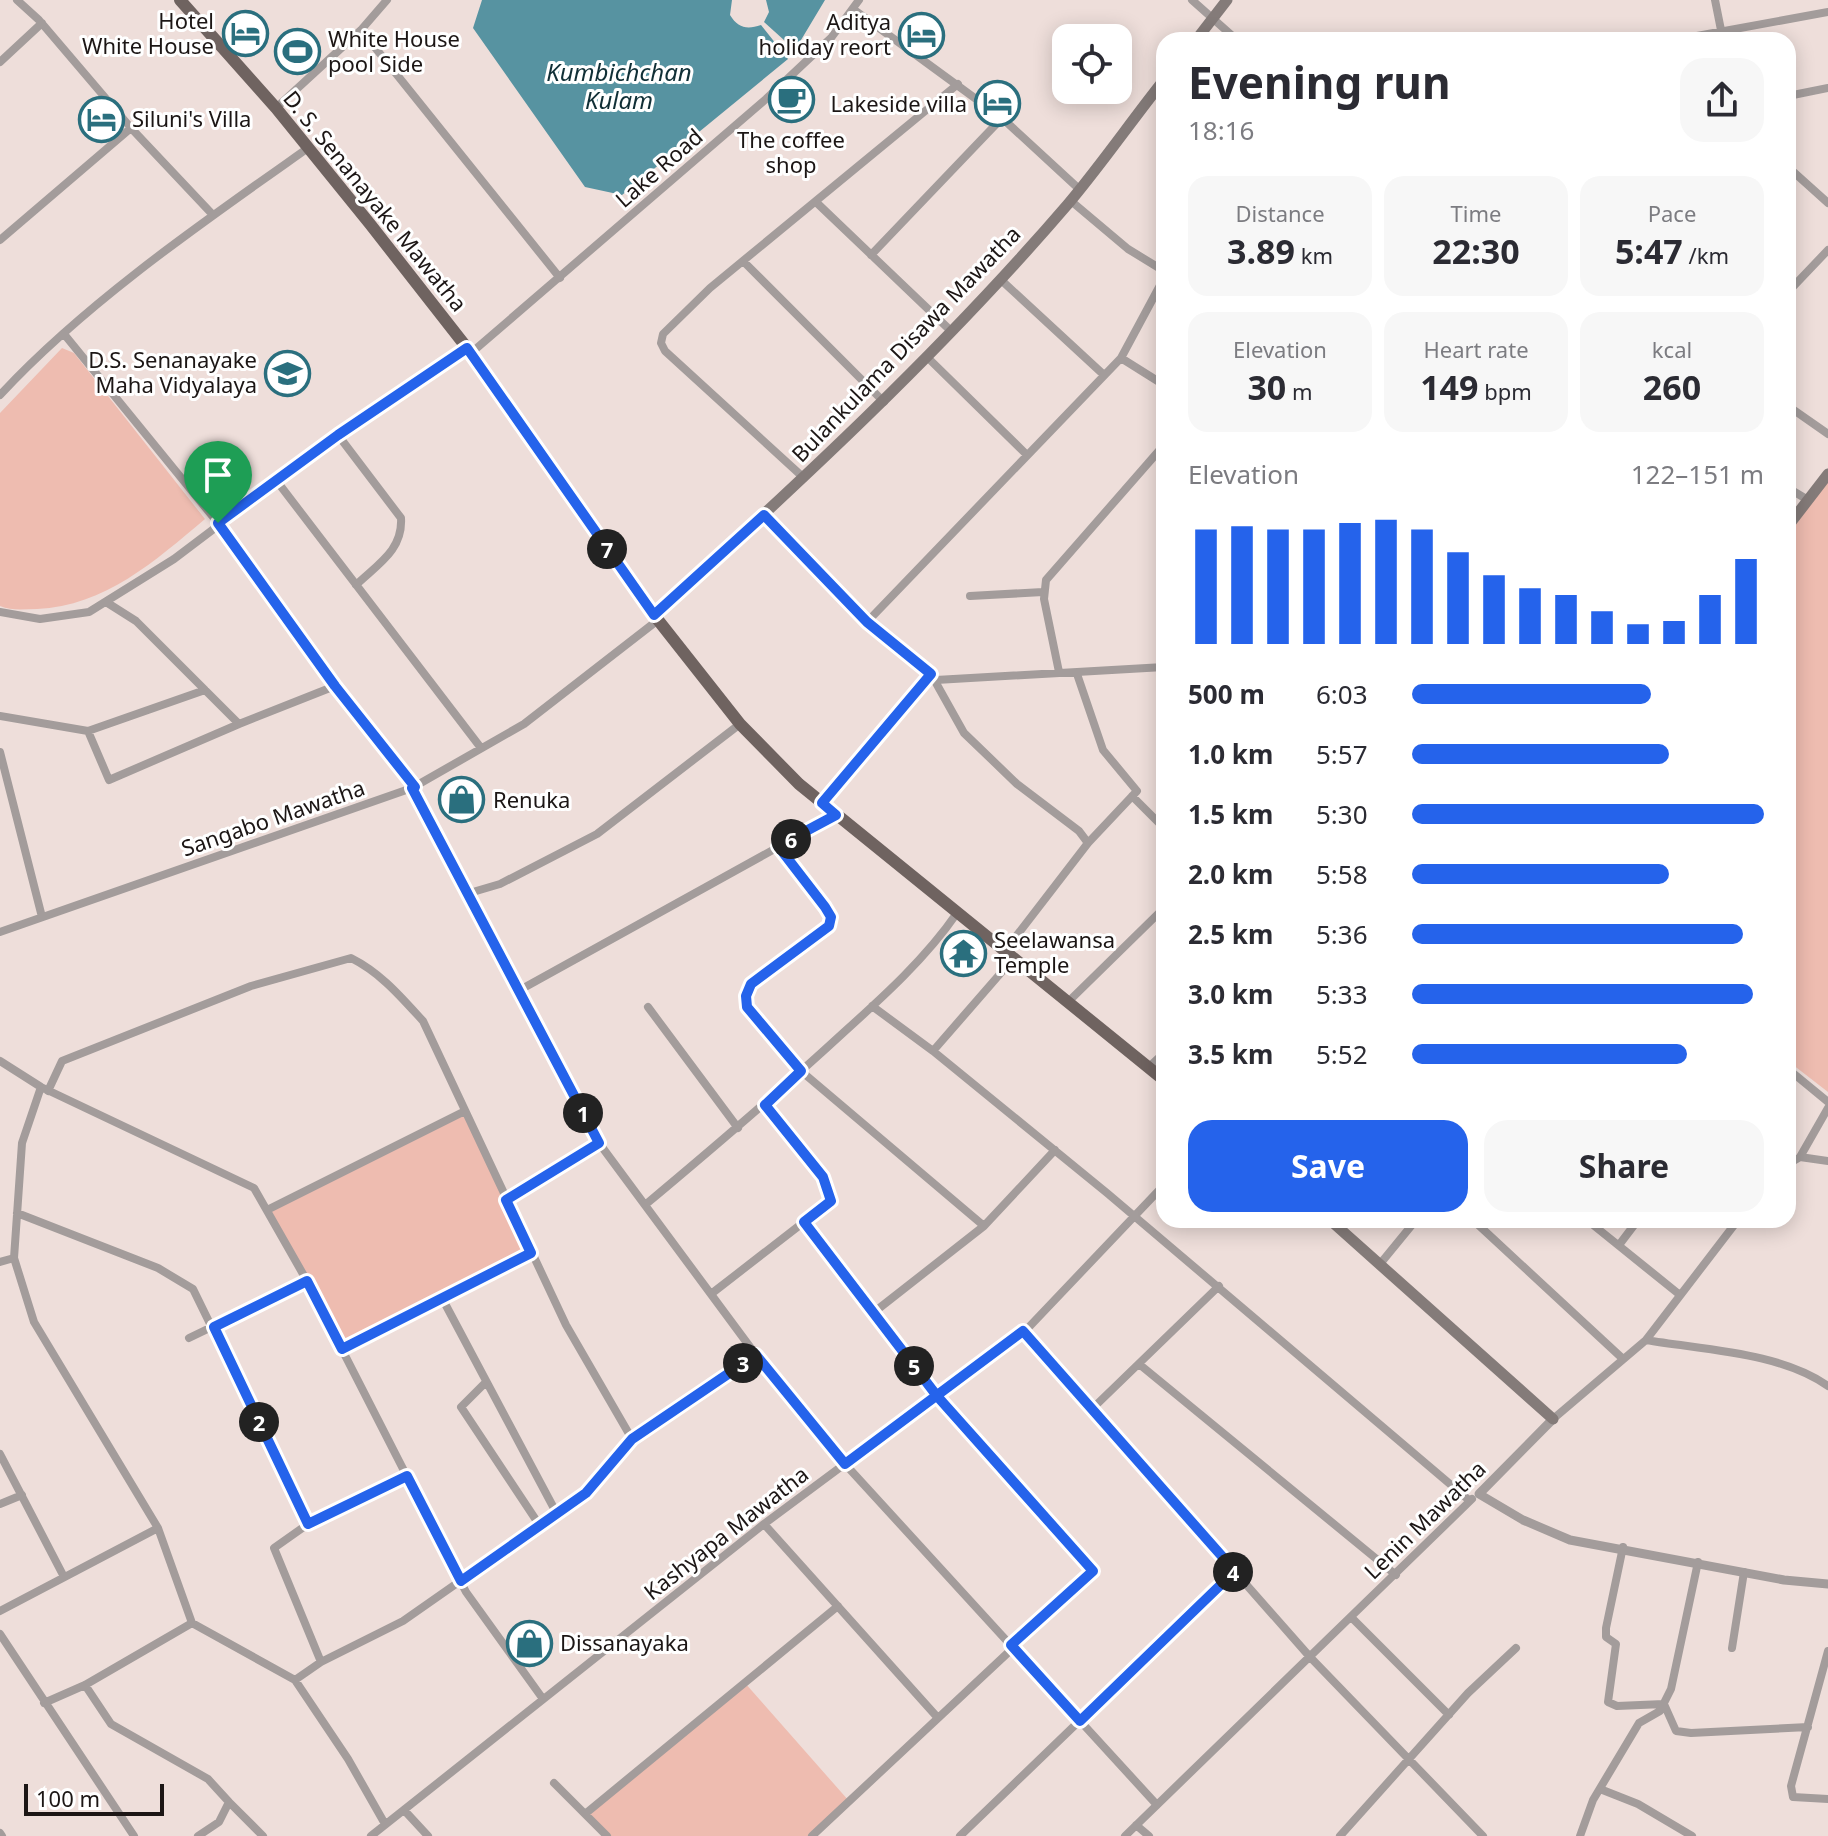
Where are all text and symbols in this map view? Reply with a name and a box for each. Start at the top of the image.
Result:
place label: Hotel White House [82,5,214,60]
place label: Aditya holiday reort [759,6,891,61]
hotel icon: Hotel White House [221,10,269,58]
hotel icon: Aditya holiday reort [898,11,946,59]
place label: White House pool Side [328,23,460,78]
map controls [1052,24,1132,104]
button: locate [1052,24,1132,104]
sports icon: White House pool Side [273,28,321,76]
text: Evening run [1188,52,1451,112]
water label: Kumbichchan Kulam [546,55,692,116]
button: share [1680,58,1764,142]
cafe icon: The coffee shop [767,75,815,123]
hotel icon: Lakeside villa [974,80,1022,128]
street label: D. S. Senanayake Mawatha [277,84,474,317]
place label: Lakeside villa [831,88,967,118]
hotel icon: Siluni's Villa [77,95,125,143]
place label: Siluni's Villa [132,103,251,133]
text: 18:16 [1188,112,1254,148]
street label: Lake Road [608,121,708,214]
place label: The coffee shop [737,124,845,179]
text: Distance [1235,198,1325,228]
text: Time [1451,198,1501,228]
text: Pace [1648,198,1696,228]
street label: Bulankulama Disawa Mawatha [784,219,1026,468]
text: 3.89 [1227,228,1295,274]
text: 22:30 [1432,228,1520,274]
text: 5:47 [1615,228,1683,274]
text: km [1295,240,1333,270]
text: /km [1683,240,1729,270]
text: Elevation [1233,334,1327,364]
text: Heart rate [1423,334,1529,364]
text: kcal [1652,334,1692,364]
place label: D.S. Senanayake Maha Vidyalaya [88,344,257,399]
school or university icon: D.S. Senanayake Maha Vidyalaya [264,349,312,397]
text: 30 [1247,364,1286,410]
text: 149 [1420,364,1479,410]
text: 260 [1643,364,1701,410]
text: m [1286,376,1313,406]
text: bpm [1479,376,1532,406]
pin [184,441,252,523]
icon: arrive [196,453,240,497]
text: Elevation [1188,456,1299,492]
text: 122–151 m [1631,456,1764,492]
pin: 7 [587,529,627,569]
text: 7 [601,534,613,564]
text: 500 m [1188,676,1265,712]
text: 6:03 [1316,676,1368,712]
text: 1.0 km [1188,736,1273,772]
text: 5:57 [1316,736,1368,772]
street label: Sangabo Mawatha [177,772,368,863]
shop icon: Renuka [438,776,486,824]
place label: Renuka [493,784,570,814]
text: 1.5 km [1188,796,1273,832]
text: 5:30 [1316,796,1368,832]
pin: 6 [771,819,811,859]
text: 6 [785,824,797,854]
text: 2.0 km [1188,856,1273,892]
text: 5:58 [1316,856,1368,892]
text: 2.5 km [1188,916,1273,952]
text: 5:36 [1316,916,1368,952]
place label: Seelawansa Temple [994,924,1115,979]
temple icon: Seelawansa Temple [939,929,987,977]
text: 3.0 km [1188,976,1273,1012]
text: 5:33 [1316,976,1368,1012]
text: 3.5 km [1188,1036,1273,1072]
text: 5:52 [1316,1036,1368,1072]
pin: 1 [563,1093,603,1133]
text: 1 [577,1098,589,1128]
button: Save [1188,1120,1468,1212]
button: Share [1484,1120,1764,1212]
pin: 3 [723,1343,763,1383]
pin: 5 [894,1346,934,1386]
text: 3 [737,1348,749,1378]
text: 5 [908,1351,920,1381]
pin: 2 [239,1402,279,1442]
text: 2 [253,1407,265,1437]
street label: Lenin Mawatha [1357,1453,1492,1585]
street label: Kashyapa Mawatha [637,1458,814,1606]
pin: 4 [1213,1552,1253,1592]
text: 4 [1227,1557,1239,1587]
shop icon: Dissanayaka [505,1619,553,1667]
place label: Dissanayaka [560,1627,689,1657]
scale bar [24,1780,164,1816]
text: 100 m [36,1783,100,1813]

